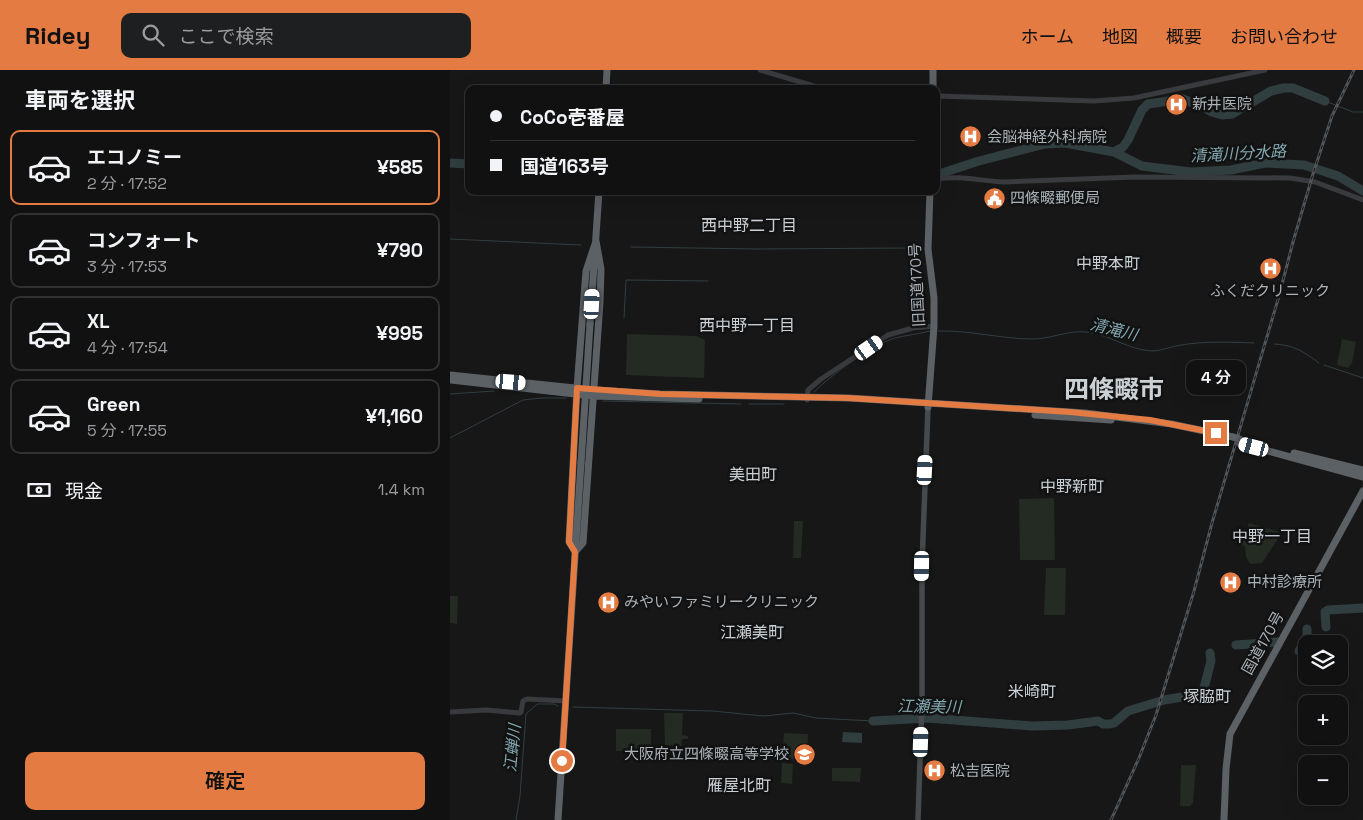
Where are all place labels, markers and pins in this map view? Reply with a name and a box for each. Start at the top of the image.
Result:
hospital icon: 新井医院 [1164,92,1188,116]
place label: 新井医院 [1192,94,1252,113]
hospital icon: 会脳神経外科病院 [959,125,983,149]
place label: 会脳神経外科病院 [987,127,1107,146]
public building icon: 四條畷郵便局 [982,186,1006,210]
place label: 四條畷郵便局 [1010,188,1100,207]
hospital icon: ふくだクリニック [1258,256,1282,280]
place label: ふくだクリニック [1210,281,1330,300]
hospital icon: 中村診療所 [1219,570,1243,594]
place label: 中村診療所 [1247,572,1322,591]
hospital icon: みやいファミリークリニック [596,590,620,614]
place label: みやいファミリークリニック [624,592,819,611]
school or university icon: 大阪府立四條畷高等学校 [793,742,817,766]
place label: 大阪府立四條畷高等学校 [624,744,789,763]
hospital icon: 松吉医院 [922,759,946,783]
place label: 松吉医院 [950,761,1010,780]

